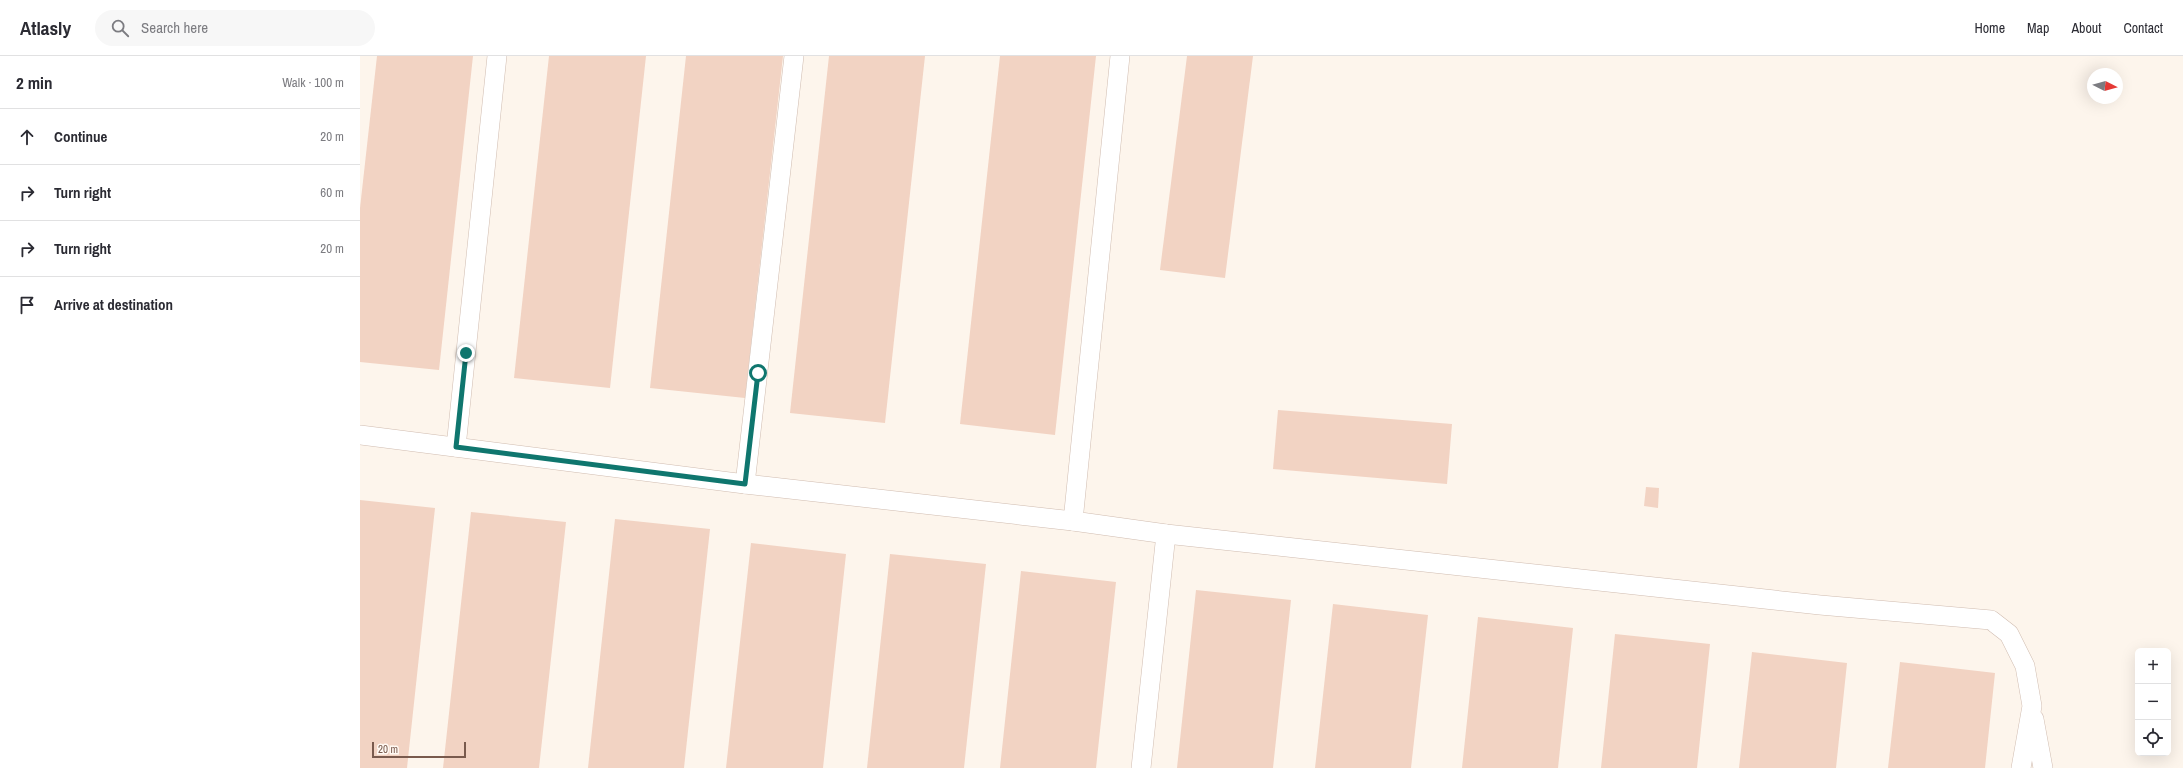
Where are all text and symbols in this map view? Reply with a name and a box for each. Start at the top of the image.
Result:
search box [95,10,375,46]
text: Atlasly [20,15,71,41]
icon: search [109,17,131,39]
text: Search here [141,17,208,38]
text: Home [1974,19,2005,37]
text: Map [2027,19,2049,37]
text: About [2071,19,2101,37]
text: Contact [2123,19,2163,37]
north arrow [2087,68,2123,104]
text: 2 min [16,71,52,94]
text: Walk · 100 m [282,74,344,91]
icon: ahead [16,126,38,148]
text: Continue [54,126,107,147]
text: 20 m [320,128,344,145]
icon: right [16,182,38,204]
text: Turn right [54,182,111,203]
text: 60 m [320,184,344,201]
icon: right [16,238,38,260]
text: Turn right [54,238,111,259]
text: 20 m [320,240,344,257]
icon: arrive [16,294,38,316]
text: Arrive at destination [54,294,173,315]
route end [457,344,475,362]
route start [749,364,767,382]
map controls [2135,648,2171,756]
button: + [2135,648,2171,684]
button: − [2135,684,2171,720]
button: locate [2135,720,2171,756]
scale bar [372,740,466,759]
text: 20 m [378,742,398,756]

